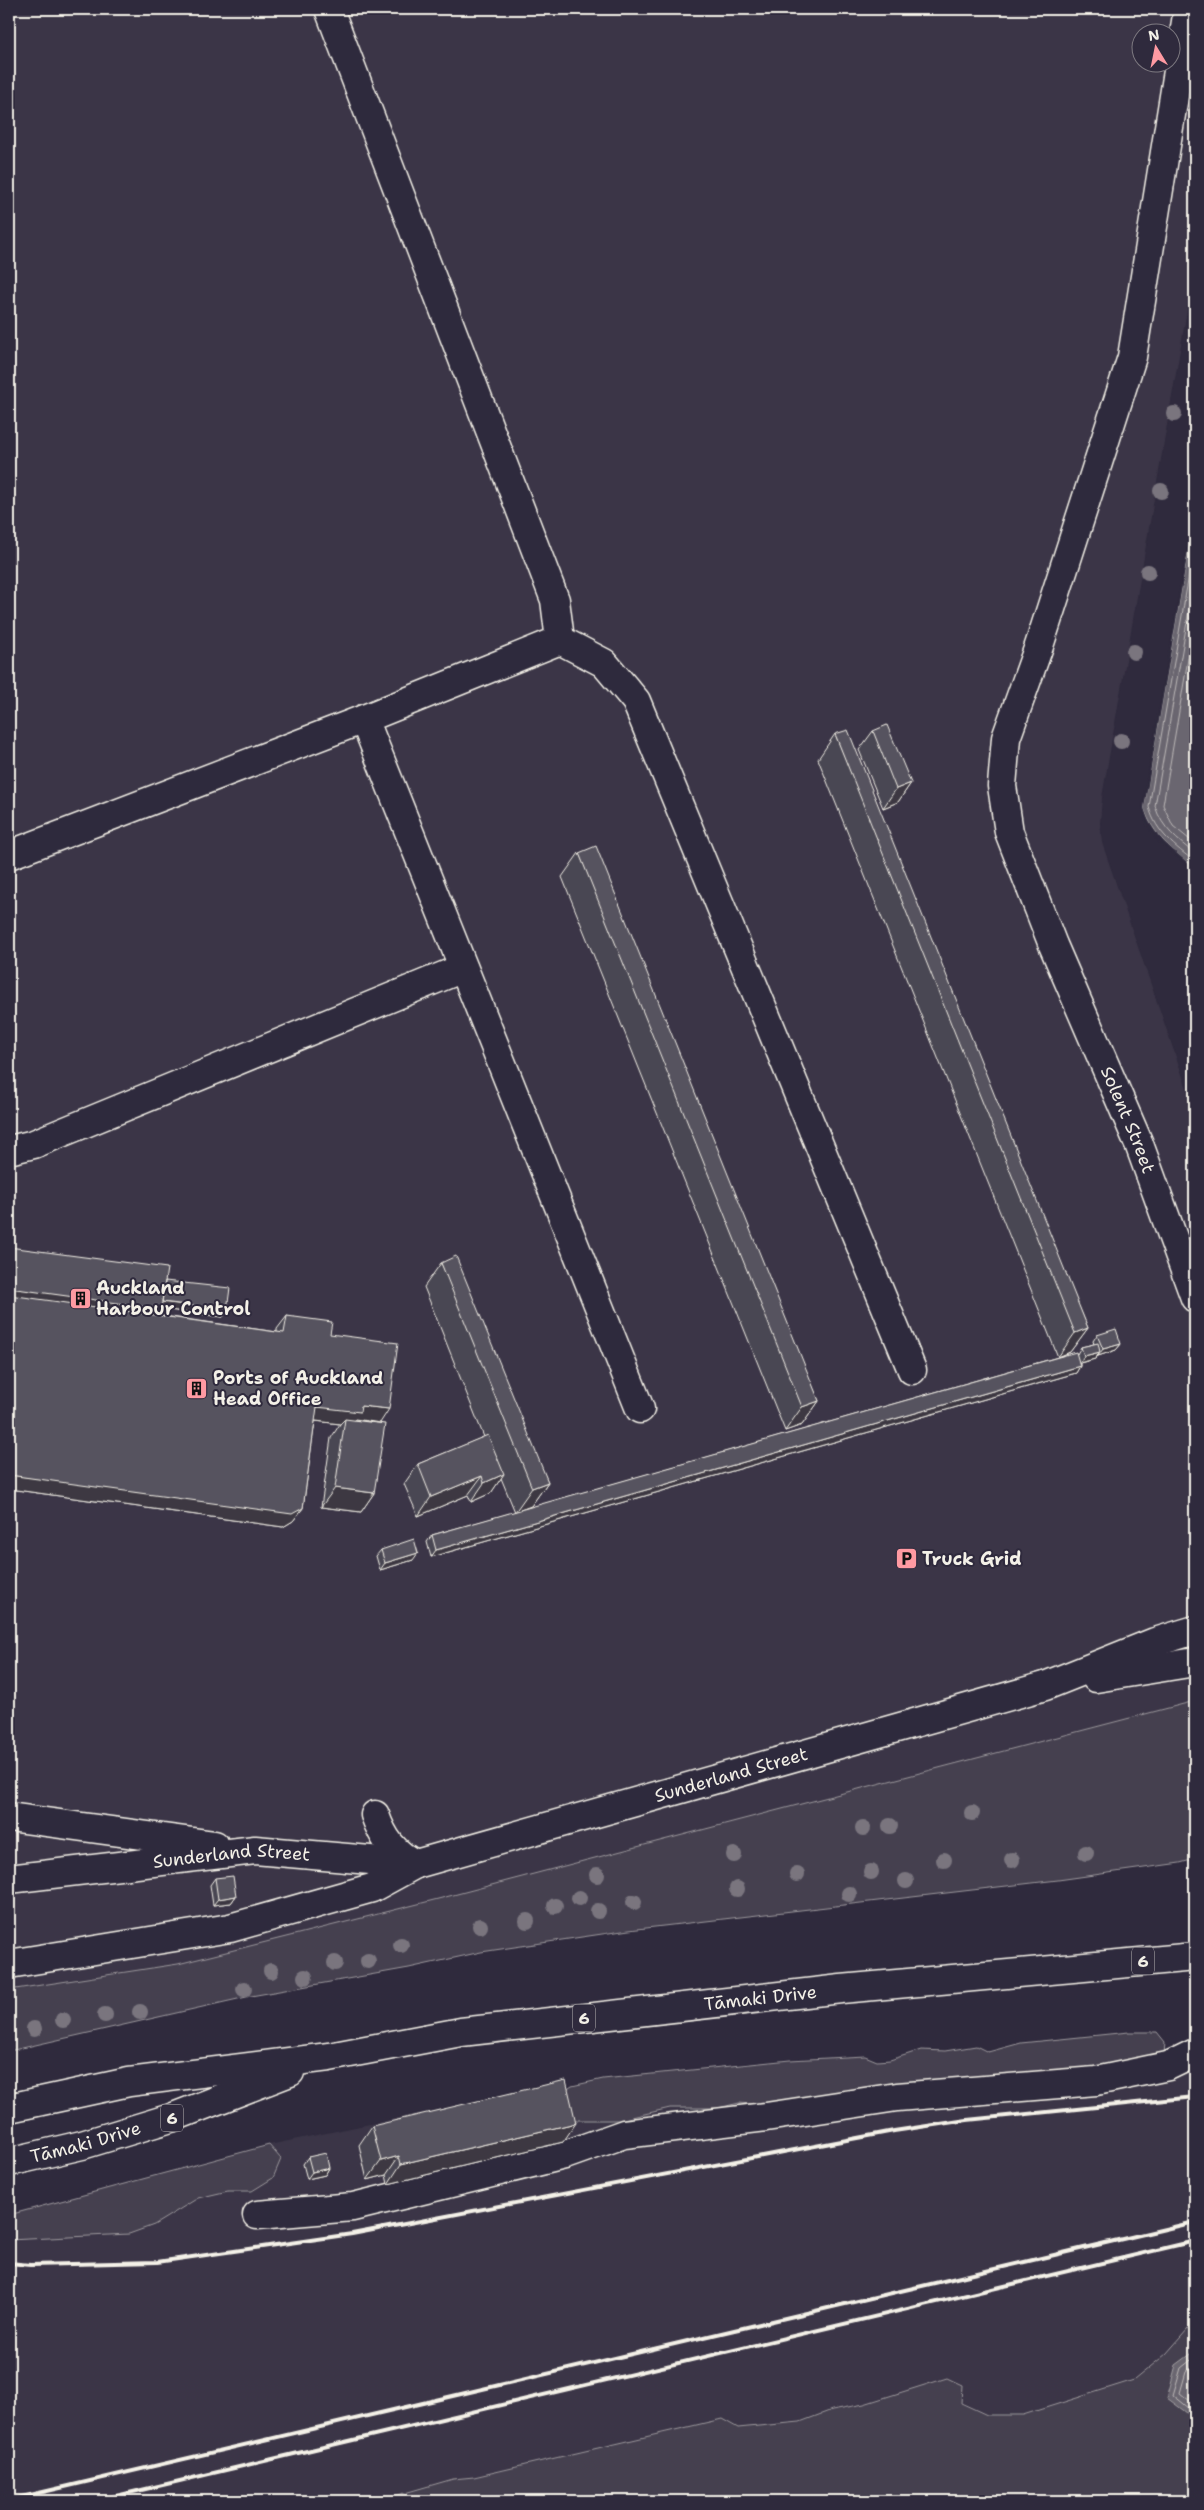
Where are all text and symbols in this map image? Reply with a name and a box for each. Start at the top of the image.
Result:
north arrow [1132,22,1182,72]
text: N [1147,25,1161,45]
street label: Solent Street [1095,1063,1161,1177]
place label: Auckland Harbour Control [96,1276,251,1321]
building icon: Auckland Harbour Control [68,1286,92,1310]
place label: Ports of Auckland Head Office [213,1366,383,1411]
building icon: Ports of Auckland Head Office [185,1376,209,1400]
parking icon: Truck Grid [894,1547,918,1571]
place label: Truck Grid [922,1547,1022,1571]
street label: Sunderland Street [652,1742,811,1808]
street label: Sunderland Street [152,1838,311,1874]
road number: 6 [1132,1948,1154,1974]
street label: Tāmaki Drive [703,1980,818,2016]
road number: 6 [573,2005,595,2032]
road number: 6 [161,2104,183,2132]
street label: Tāmaki Drive [28,2116,144,2169]

